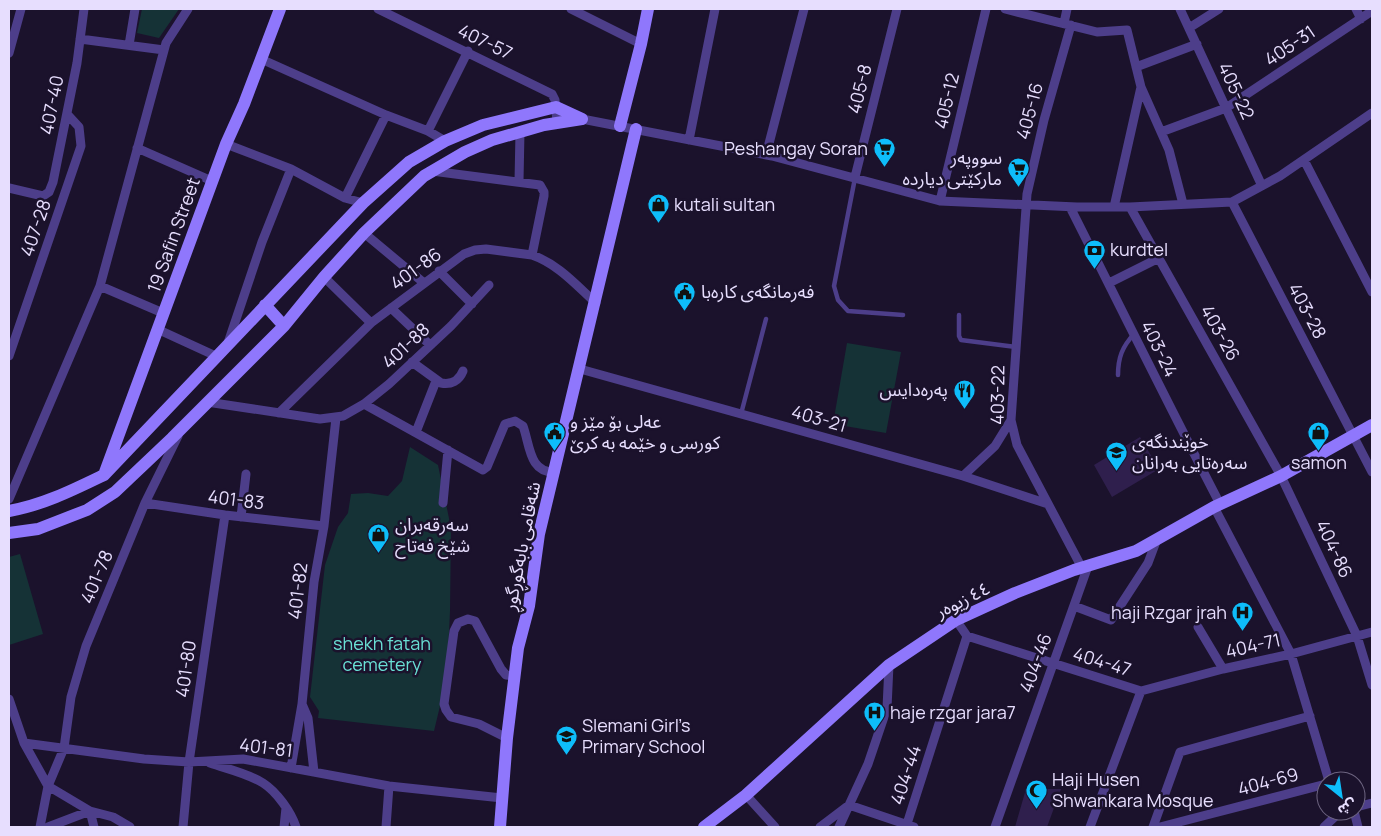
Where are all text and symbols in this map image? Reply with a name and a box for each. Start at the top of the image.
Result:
street label: 407-57 [454,18,517,65]
street label: 405-31 [1259,19,1320,71]
street label: 405-22 [1213,58,1260,123]
street label: 405-8 [841,62,877,116]
street label: 405-12 [928,70,964,131]
street label: 407-40 [34,73,69,136]
street label: 405-16 [1010,80,1048,142]
place label: Peshangay Soran [724,136,868,160]
supermarket icon: Peshangay Soran [872,137,896,168]
place label: سووپەر مارکێتی دیاردە [903,145,1002,190]
supermarket icon: سووپەر مارکێتی دیاردە [1006,156,1030,187]
street label: 19 Safin Street [141,174,205,296]
place label: kutali sultan [674,192,775,216]
shop icon: kutali sultan [646,193,670,224]
street label: 407-28 [14,196,56,259]
place label: kurdtel [1110,237,1168,261]
bank icon: kurdtel [1082,238,1106,269]
street label: 401-86 [385,241,446,295]
street label: 403-28 [1283,278,1333,343]
place label: فەرمانگەی کارەبا [701,279,814,303]
public building icon: فەرمانگەی کارەبا [673,280,697,311]
street label: 403-26 [1196,300,1246,365]
street label: 401-88 [376,317,434,374]
street label: 403-24 [1136,317,1184,381]
street label: 403-22 [984,365,1010,425]
place label: پەرەدایس [880,377,948,401]
restaurant icon: پەرەدایس [952,378,976,409]
street label: 403-21 [789,399,850,437]
place label: عەلی بۆ مێز و کورسی و خێمە بە کرێ [570,409,721,454]
public building icon: عەلی بۆ مێز و کورسی و خێمە بە کرێ [542,420,566,451]
shop icon: samon [1307,421,1331,452]
place label: خوێندنگەی سەرەتایی بەرانان [1132,429,1247,474]
school or university icon: خوێندنگەی سەرەتایی بەرانان [1104,440,1128,471]
place label: samon [1291,450,1347,474]
street label: شەقامی بابەگوڕگوڕ [497,479,549,614]
street label: 401-83 [207,484,266,514]
place label: سەرقەبران شێخ فەتاح [395,512,470,559]
street label: 404-86 [1311,516,1359,581]
shop icon: سەرقەبران شێخ فەتاح [367,523,391,554]
street label: 401-78 [74,546,118,607]
street label: 401-82 [282,561,312,621]
street label: ٤٤ زیوەر [930,575,994,623]
place label: haji Rzgar jrah [1111,600,1227,624]
hospital icon: haji Rzgar jrah [1231,601,1255,632]
street label: 404-71 [1223,627,1283,663]
street label: 404-46 [1013,630,1057,696]
park label: shekh fatah cemetery [333,631,431,676]
street label: 401-80 [169,639,201,699]
street label: 404-47 [1070,641,1134,681]
place label: haje rzgar jara7 [890,700,1016,724]
hospital icon: haje rzgar jara7 [862,701,886,732]
place label: Slemani Girl’s Primary School [582,713,706,758]
school or university icon: Slemani Girl’s Primary School [554,724,578,755]
street label: 401-81 [238,732,294,762]
street label: 404-44 [884,742,926,807]
street label: 404-69 [1235,761,1301,801]
place label: Haji Husen Shwankara Mosque [1052,767,1213,812]
north arrow [1316,771,1366,821]
mosque icon: Haji Husen Shwankara Mosque [1024,778,1048,809]
text: ش [1335,795,1361,821]

